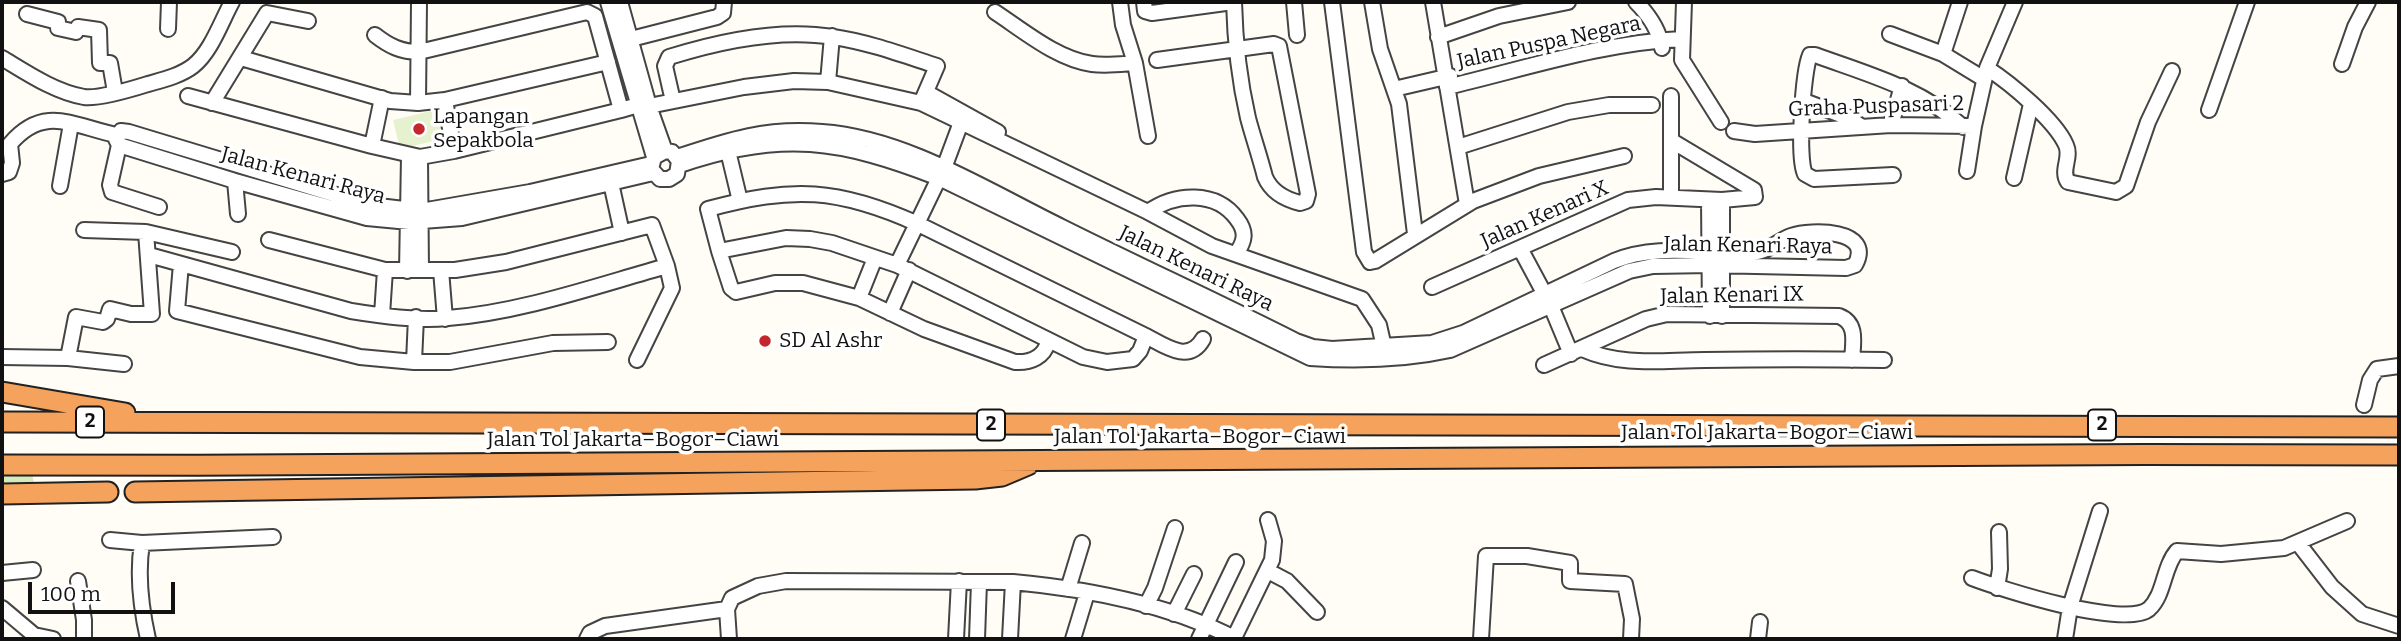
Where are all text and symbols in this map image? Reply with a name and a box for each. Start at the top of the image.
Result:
street label: Jalan Puspa Negara [1455,11,1643,75]
street label: Graha Puspasari 2 [1788,91,1964,123]
place label: Lapangan Sepakbola [433,104,534,154]
marker: Lapangan Sepakbola [411,121,427,137]
street label: Jalan Kenari Raya [218,142,388,210]
street label: Jalan Kenari X [1477,176,1613,254]
street label: Jalan Kenari Raya [1115,221,1277,317]
street label: Jalan Kenari Raya [1663,232,1833,260]
street label: Jalan Kenari IX [1660,282,1804,310]
place label: SD Al Ashr [779,328,882,354]
marker: SD Al Ashr [757,333,773,349]
road number: 2 [76,406,104,438]
road number: 2 [977,410,1005,440]
road number: 2 [2088,410,2116,440]
street label: Jalan Tol Jakarta–Bogor–Ciawi [1621,420,1913,446]
street label: Jalan Tol Jakarta–Bogor–Ciawi [1054,424,1346,450]
street label: Jalan Tol Jakarta–Bogor–Ciawi [487,427,779,453]
scale bar [32,568,178,612]
text: 100 m [41,581,101,607]

